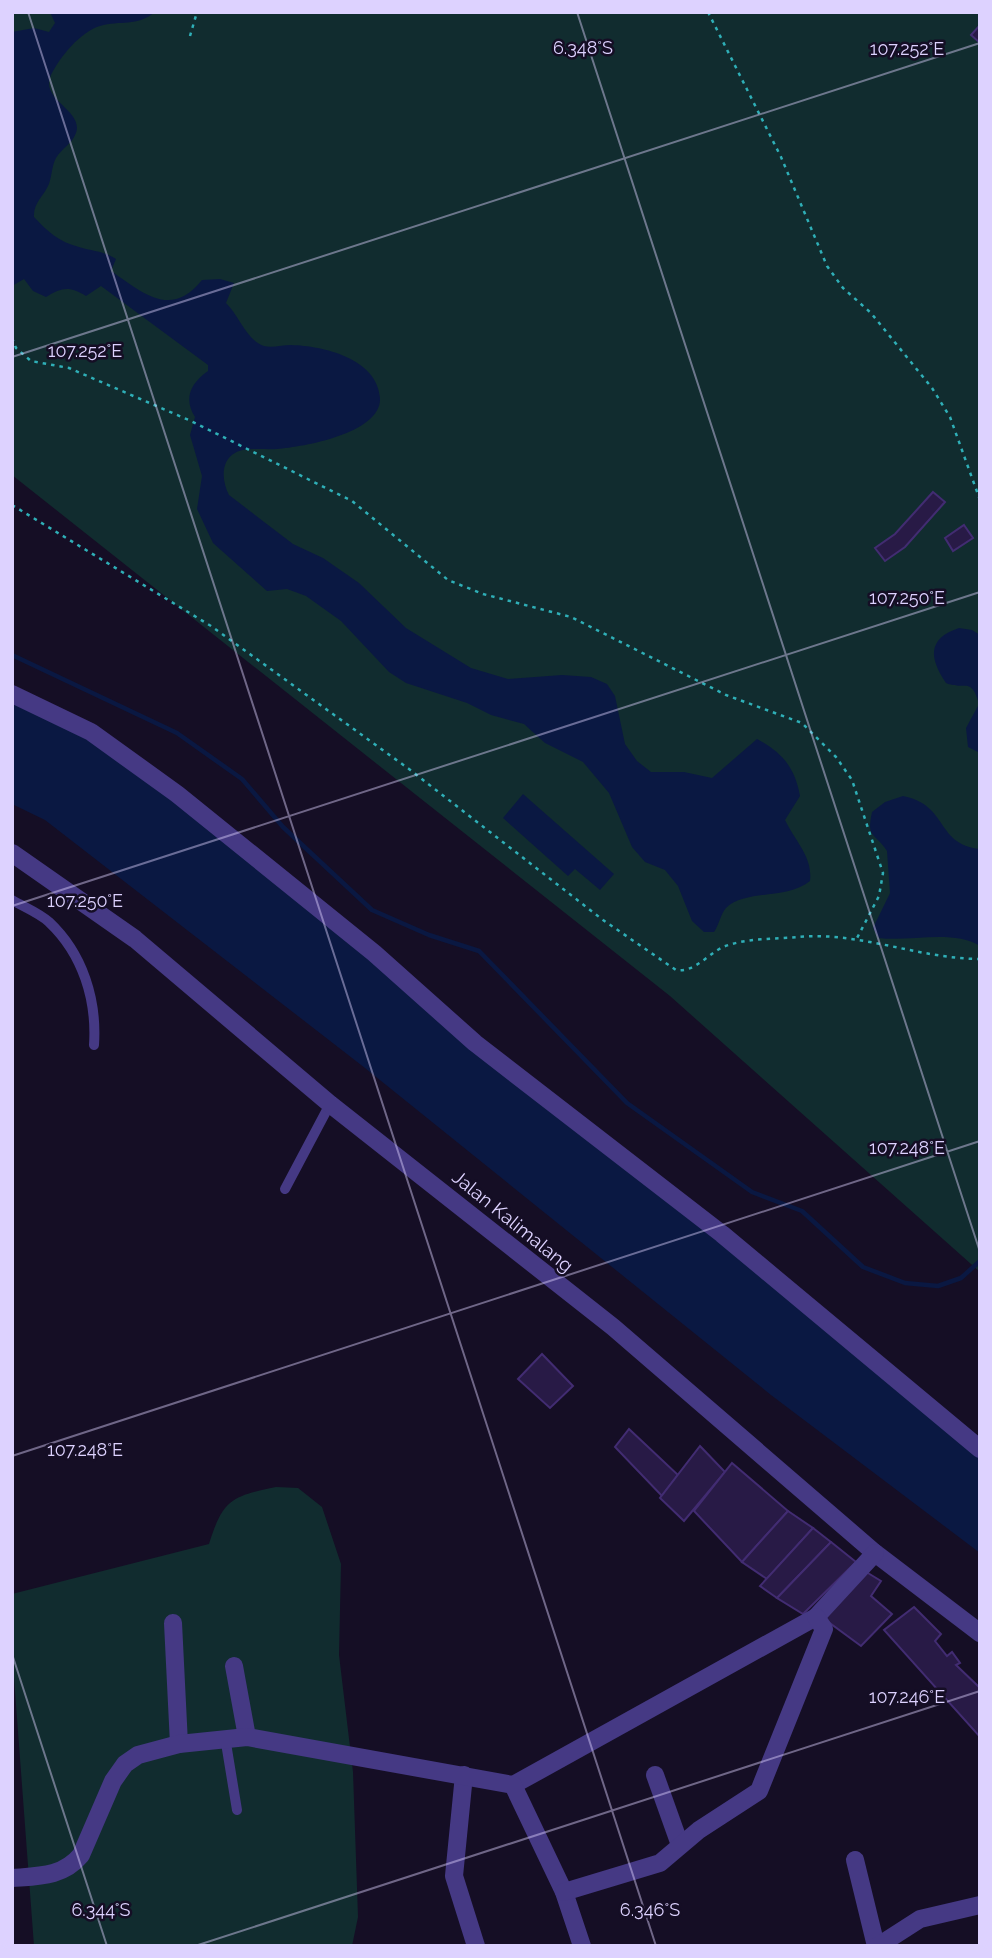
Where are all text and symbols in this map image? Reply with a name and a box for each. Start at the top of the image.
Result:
text: 6.348°S [553,37,613,58]
text: 107.252°E [870,38,944,59]
text: 107.252°E [48,340,122,361]
text: 107.250°E [869,587,945,608]
text: 107.250°E [47,890,123,911]
text: 107.248°E [869,1137,945,1158]
street label: Jalan Kalimalang [448,1166,578,1276]
text: 107.248°E [47,1439,123,1460]
text: 107.246°E [869,1686,945,1707]
text: 6.344°S [71,1899,131,1920]
text: 6.346°S [620,1899,680,1920]

